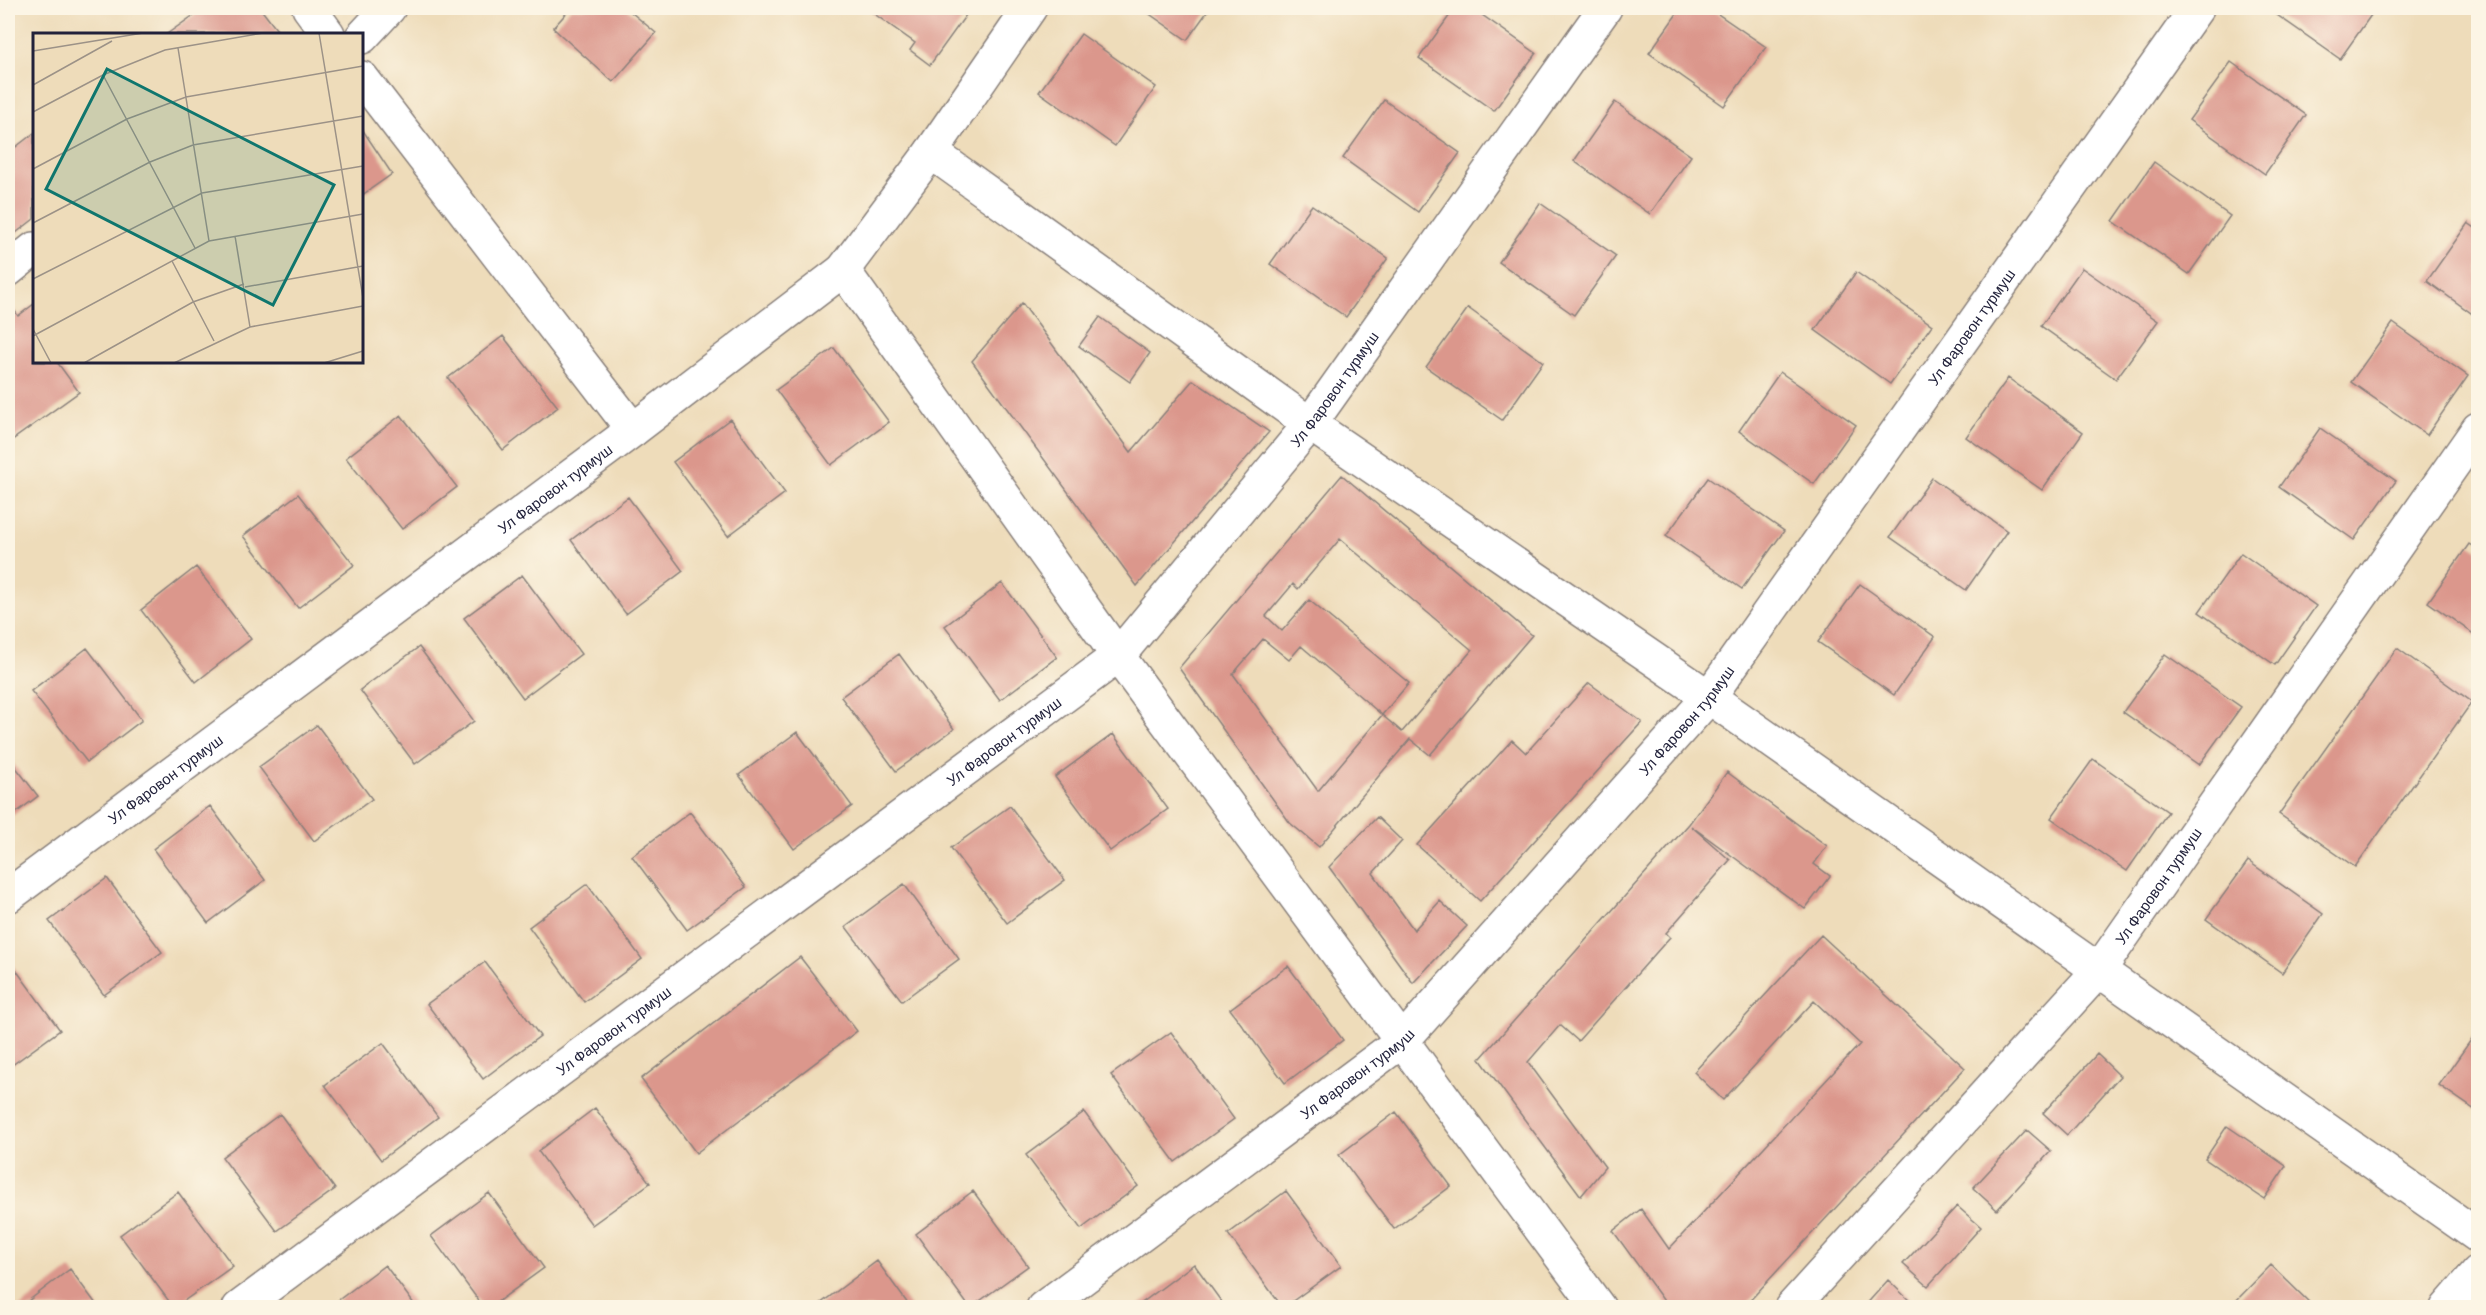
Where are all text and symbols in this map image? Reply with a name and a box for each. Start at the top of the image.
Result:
inset map [33,33,363,363]
street label: Ул Фаровон турмуш [1923,265,2019,389]
street label: Ул Фаровон турмуш [1286,328,1382,451]
street label: Ул Фаровон турмуш [494,439,616,537]
street label: Ул Фаровон турмуш [1634,662,1738,779]
street label: Ул Фаровон турмуш [942,692,1065,790]
street label: Ул Фаровон турмуш [104,730,226,828]
street label: Ул Фаровон турмуш [2111,824,2205,948]
street label: Ул Фаровон турмуш [552,982,674,1079]
street label: Ул Фаровон турмуш [1296,1025,1418,1123]

